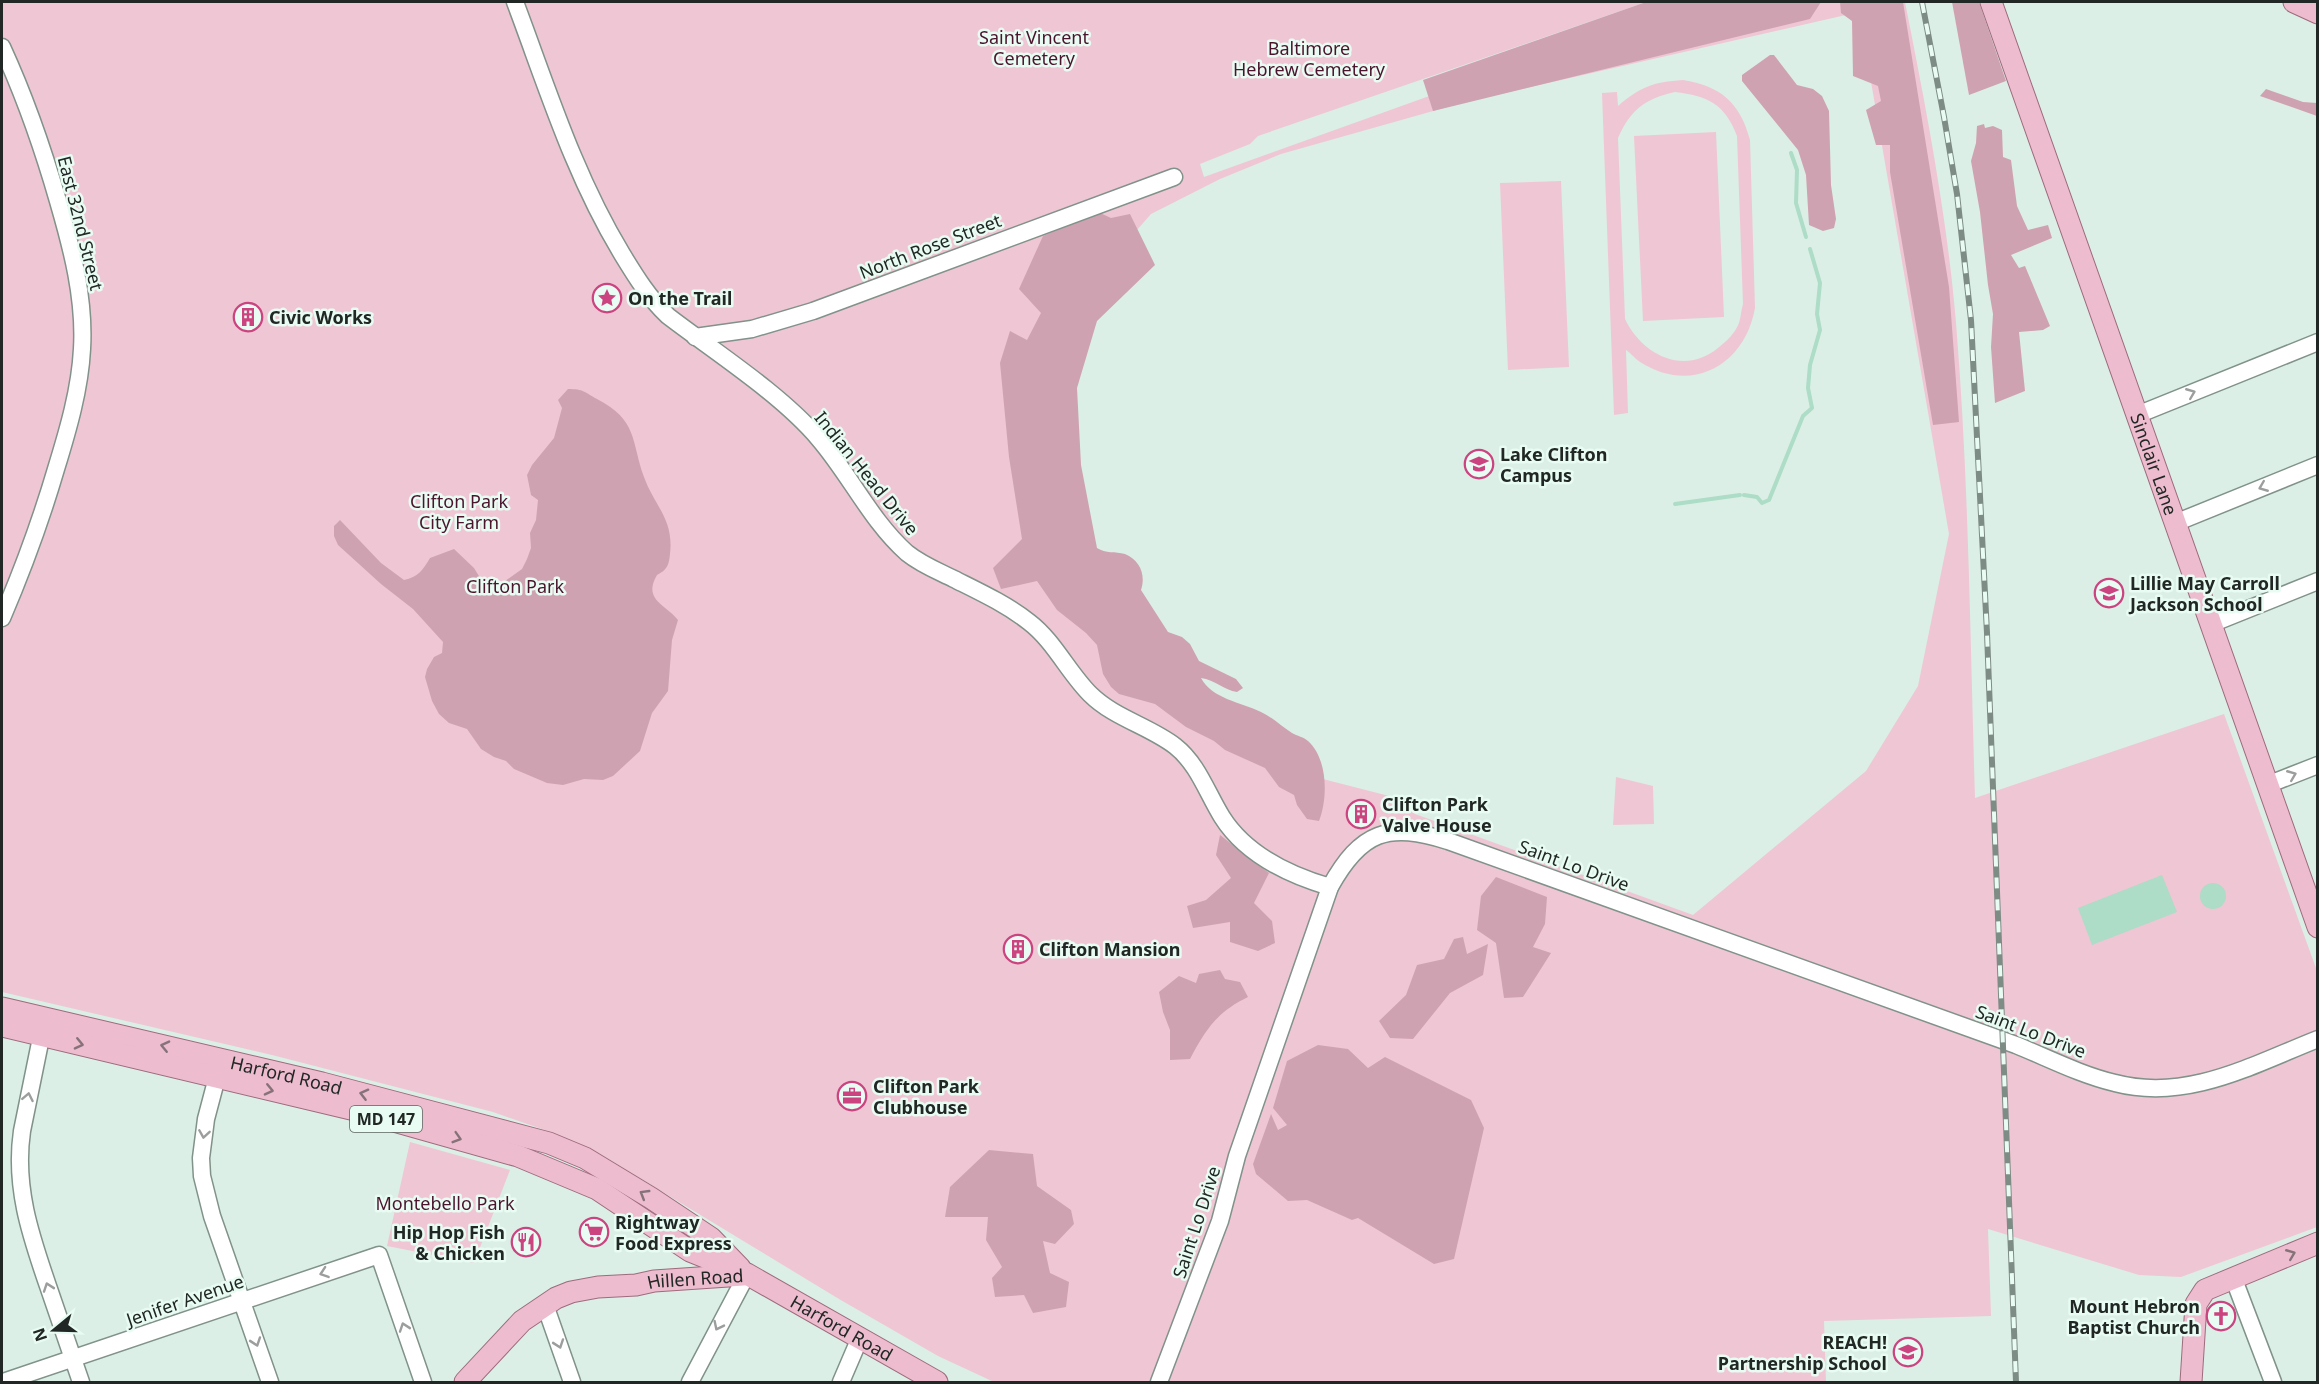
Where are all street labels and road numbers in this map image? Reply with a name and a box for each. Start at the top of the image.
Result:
street label: East 32nd Street [53,153,109,293]
street label: North Rose Street [856,208,1005,284]
street label: Indian Head Drive [810,406,924,540]
street label: Sinclair Lane [2125,410,2183,518]
street label: Saint Lo Drive [1515,834,1633,896]
street label: Saint Lo Drive [1972,999,2090,1063]
street label: Harford Road [228,1050,345,1100]
road number: MD 147 [350,1106,422,1132]
street label: Saint Lo Drive [1167,1163,1225,1281]
street label: Hillen Road [645,1263,744,1294]
street label: Jenifer Avenue [121,1269,247,1332]
street label: Harford Road [786,1289,897,1366]

